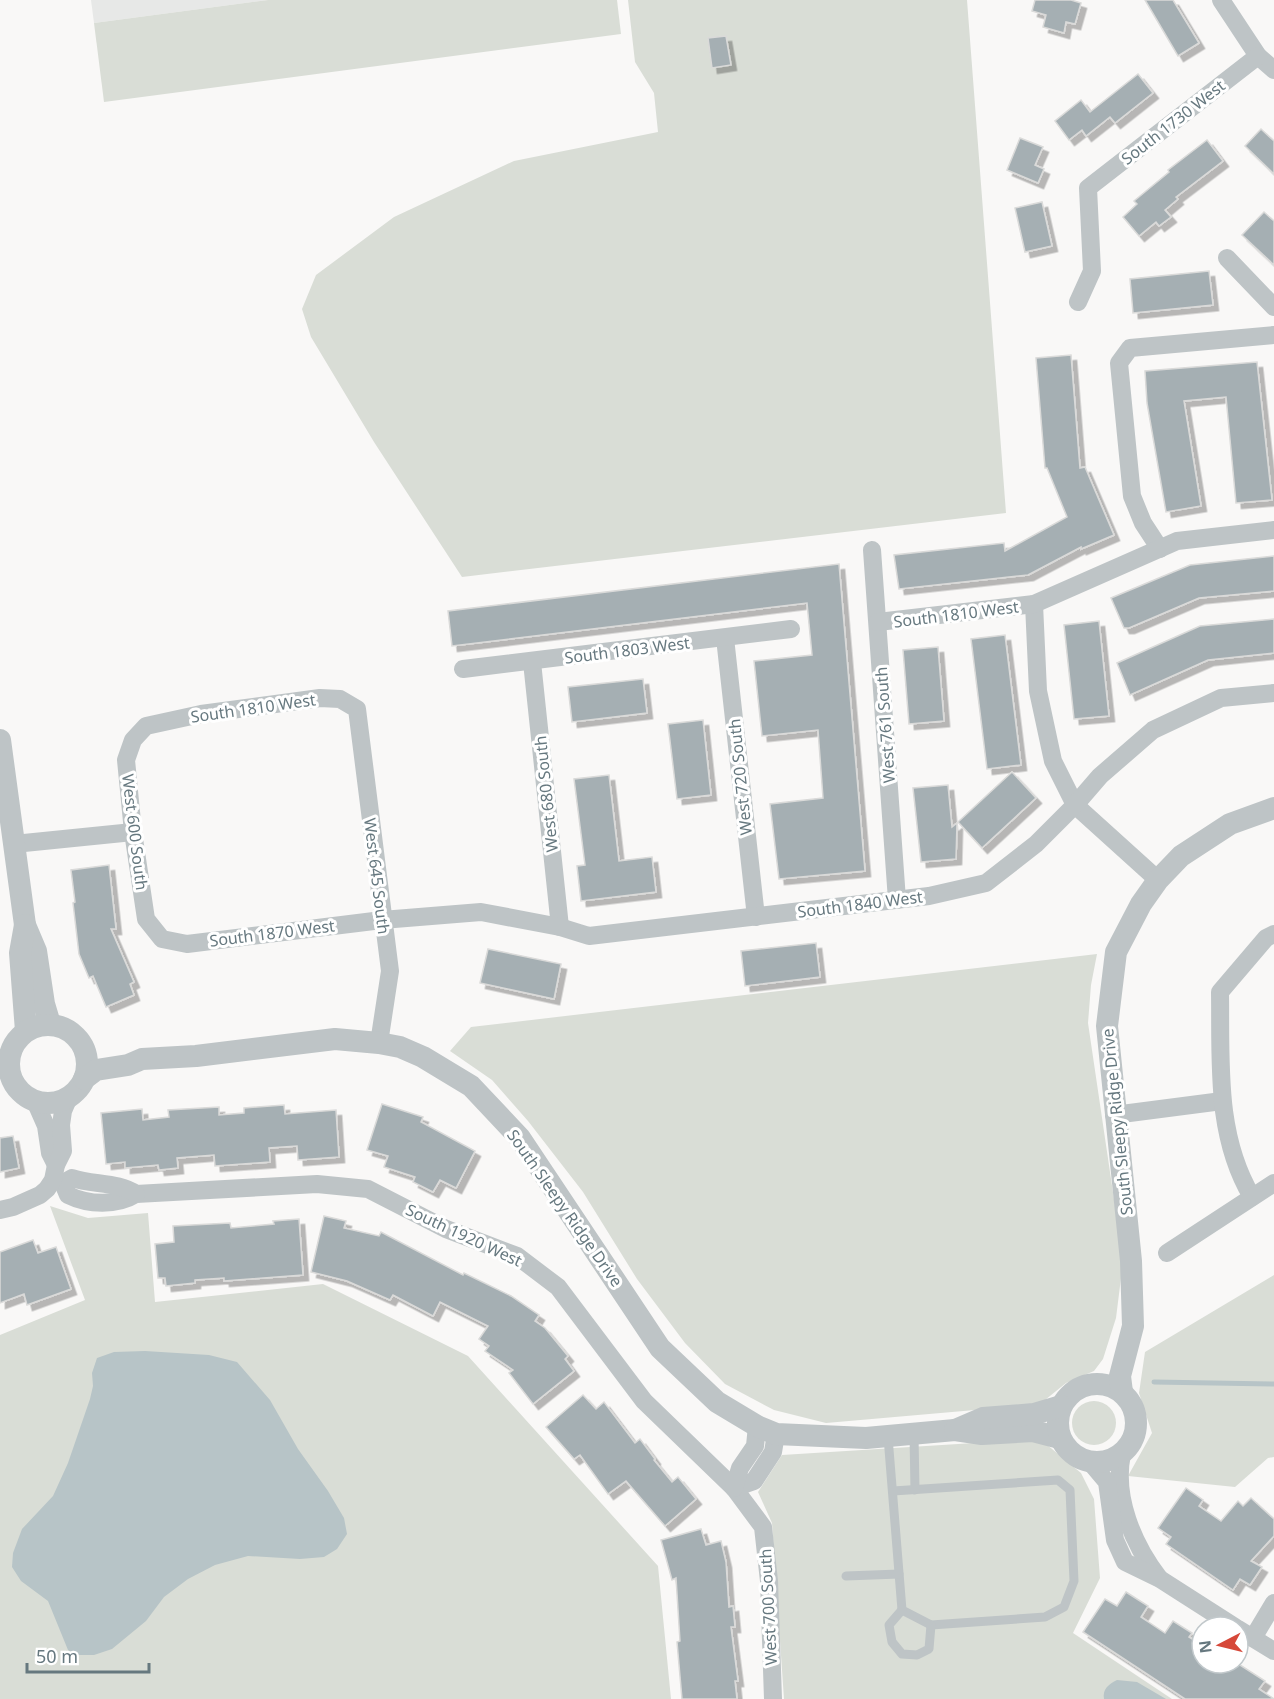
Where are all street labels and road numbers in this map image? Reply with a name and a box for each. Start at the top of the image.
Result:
street label: South 1730 West [1117,74,1230,169]
street label: South 1810 West [892,595,1020,633]
street label: South 1803 West [563,631,691,669]
street label: West 761 South [870,666,900,784]
street label: South 1810 West [189,688,317,728]
street label: West 720 South [723,718,757,836]
street label: West 680 South [529,735,563,853]
street label: West 600 South [117,773,153,891]
street label: West 645 South [359,817,395,935]
street label: South 1840 West [796,885,924,923]
street label: South 1870 West [208,914,336,952]
street label: South Sleepy Ridge Drive [1096,1028,1138,1216]
street label: South Sleepy Ridge Drive [502,1125,628,1291]
street label: South 1920 West [402,1198,526,1272]
street label: West 700 South [754,1548,782,1666]

